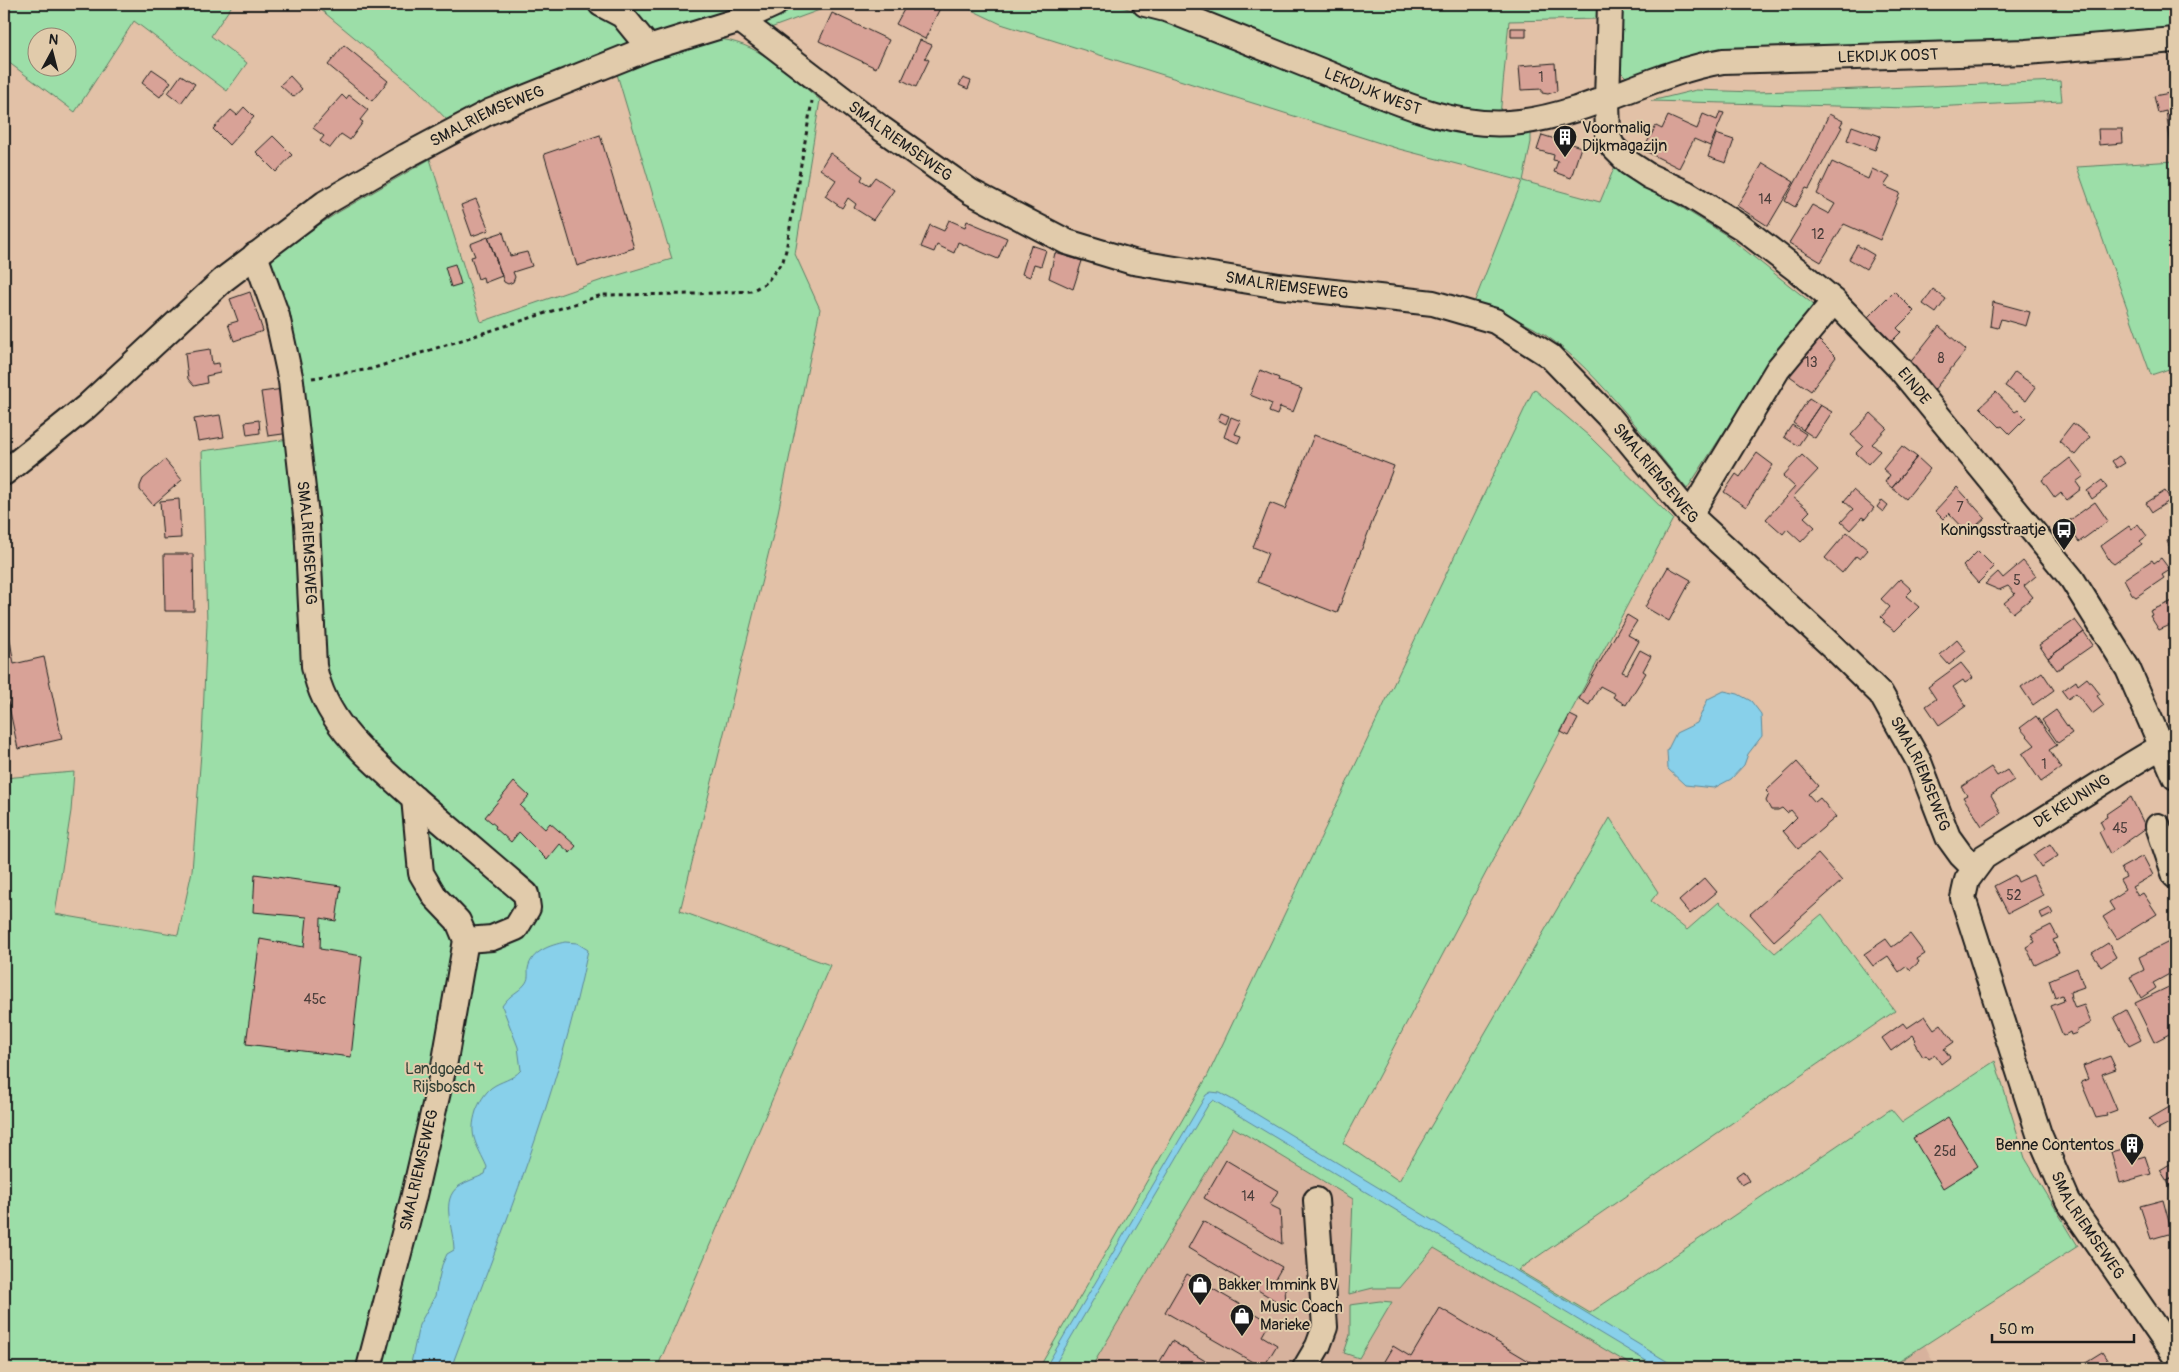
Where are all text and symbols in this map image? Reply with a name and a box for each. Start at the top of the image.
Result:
north arrow [28,28,78,78]
text: N [48,31,59,49]
street label: LEKDIJK OOST [1837,45,1939,68]
street label: LEKDIJK WEST [1321,63,1424,120]
house number: 1 [1538,69,1544,86]
street label: SMALRIEMSEWEG [426,81,547,152]
street label: SMALRIEMSEWEG [844,97,956,186]
place label: Voormalig Dijkmagazijn [1582,118,1667,156]
building icon: Voormalig Dijkmagazijn [1552,124,1578,158]
house number: 14 [1758,191,1772,208]
house number: 12 [1811,226,1825,243]
street label: SMALRIEMSEWEG [1224,267,1350,304]
house number: 8 [1937,350,1945,367]
house number: 13 [1804,354,1818,371]
street label: EINDE [1893,364,1935,409]
street label: SMALRIEMSEWEG [1608,419,1703,528]
street label: SMALRIEMSEWEG [292,480,321,605]
house number: 7 [1956,499,1964,516]
bus stop icon: Koningsstraatje [2051,517,2077,551]
place label: Koningsstraatje [1940,520,2046,540]
house number: 5 [2013,572,2021,589]
street label: SMALRIEMSEWEG [1886,713,1955,834]
house number: 1 [2041,756,2047,773]
street label: DE KEUNING [2030,769,2114,833]
house number: 45 [2112,820,2128,837]
house number: 52 [2006,887,2022,904]
house number: 45c [304,991,326,1008]
park label: Landgoed 't Rijsbosch [405,1059,484,1097]
street label: SMALRIEMSEWEG [395,1107,443,1233]
building icon: Benne Contentos [2119,1132,2145,1166]
place label: Benne Contentos [1996,1135,2114,1155]
house number: 25d [1934,1143,1956,1160]
street label: SMALRIEMSEWEG [2046,1168,2129,1283]
house number: 14 [1241,1188,1255,1205]
shop icon: Bakker Immink BV [1187,1272,1213,1306]
place label: Bakker Immink BV [1218,1275,1338,1295]
place label: Music Coach Marieke [1260,1297,1343,1335]
shop icon: Music Coach Marieke [1229,1303,1255,1337]
scale bar [1992,1312,2134,1344]
text: 50 m [1999,1320,2034,1339]

